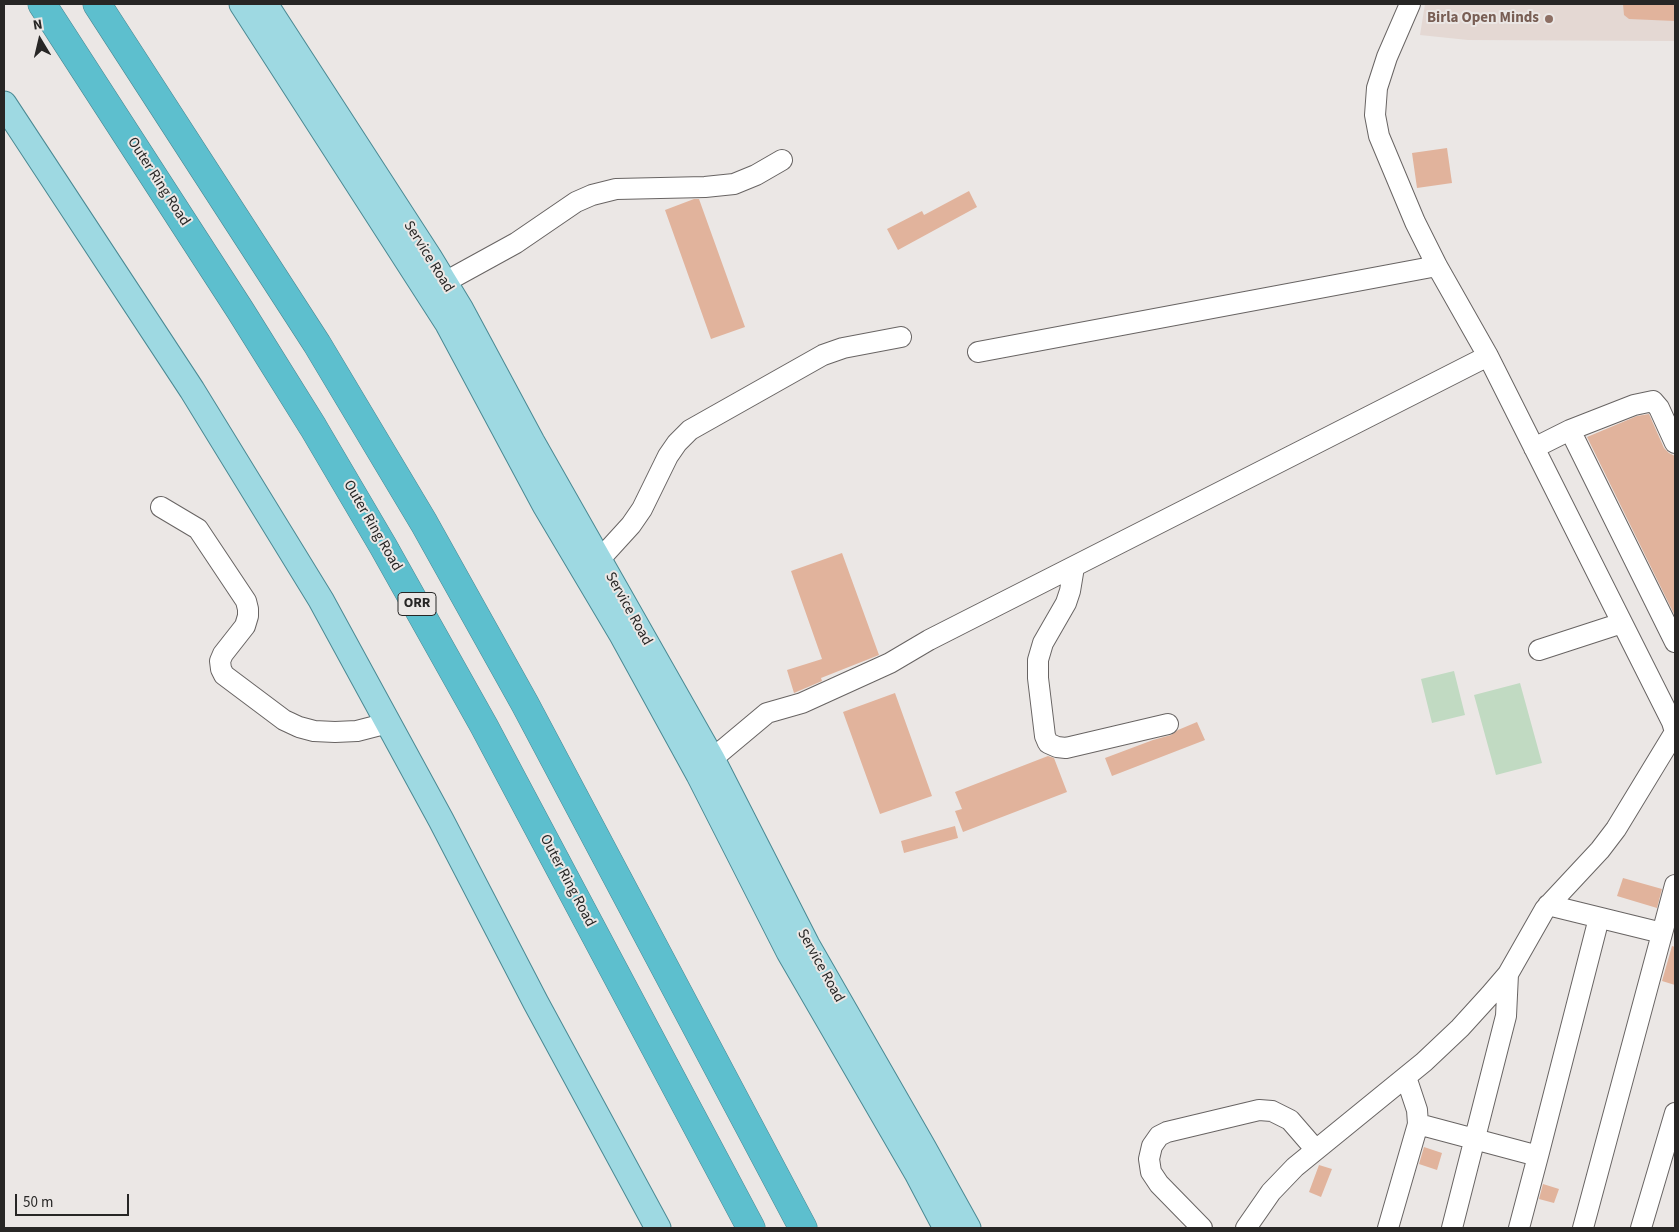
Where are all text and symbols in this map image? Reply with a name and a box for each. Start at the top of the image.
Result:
place label: Birla Open Minds [1427,10,1539,28]
marker: Birla Open Minds [1543,13,1555,25]
north arrow [15,15,65,65]
text: N [31,15,44,36]
street label: Outer Ring Road [123,134,193,230]
street label: Service Road [399,218,457,296]
street label: Outer Ring Road [339,477,405,575]
street label: Service Road [601,569,655,649]
road number: ORR [398,592,436,616]
street label: Outer Ring Road [535,832,599,930]
street label: Service Road [793,926,847,1006]
scale bar [18,1184,131,1216]
text: 50 m [23,1192,53,1213]

